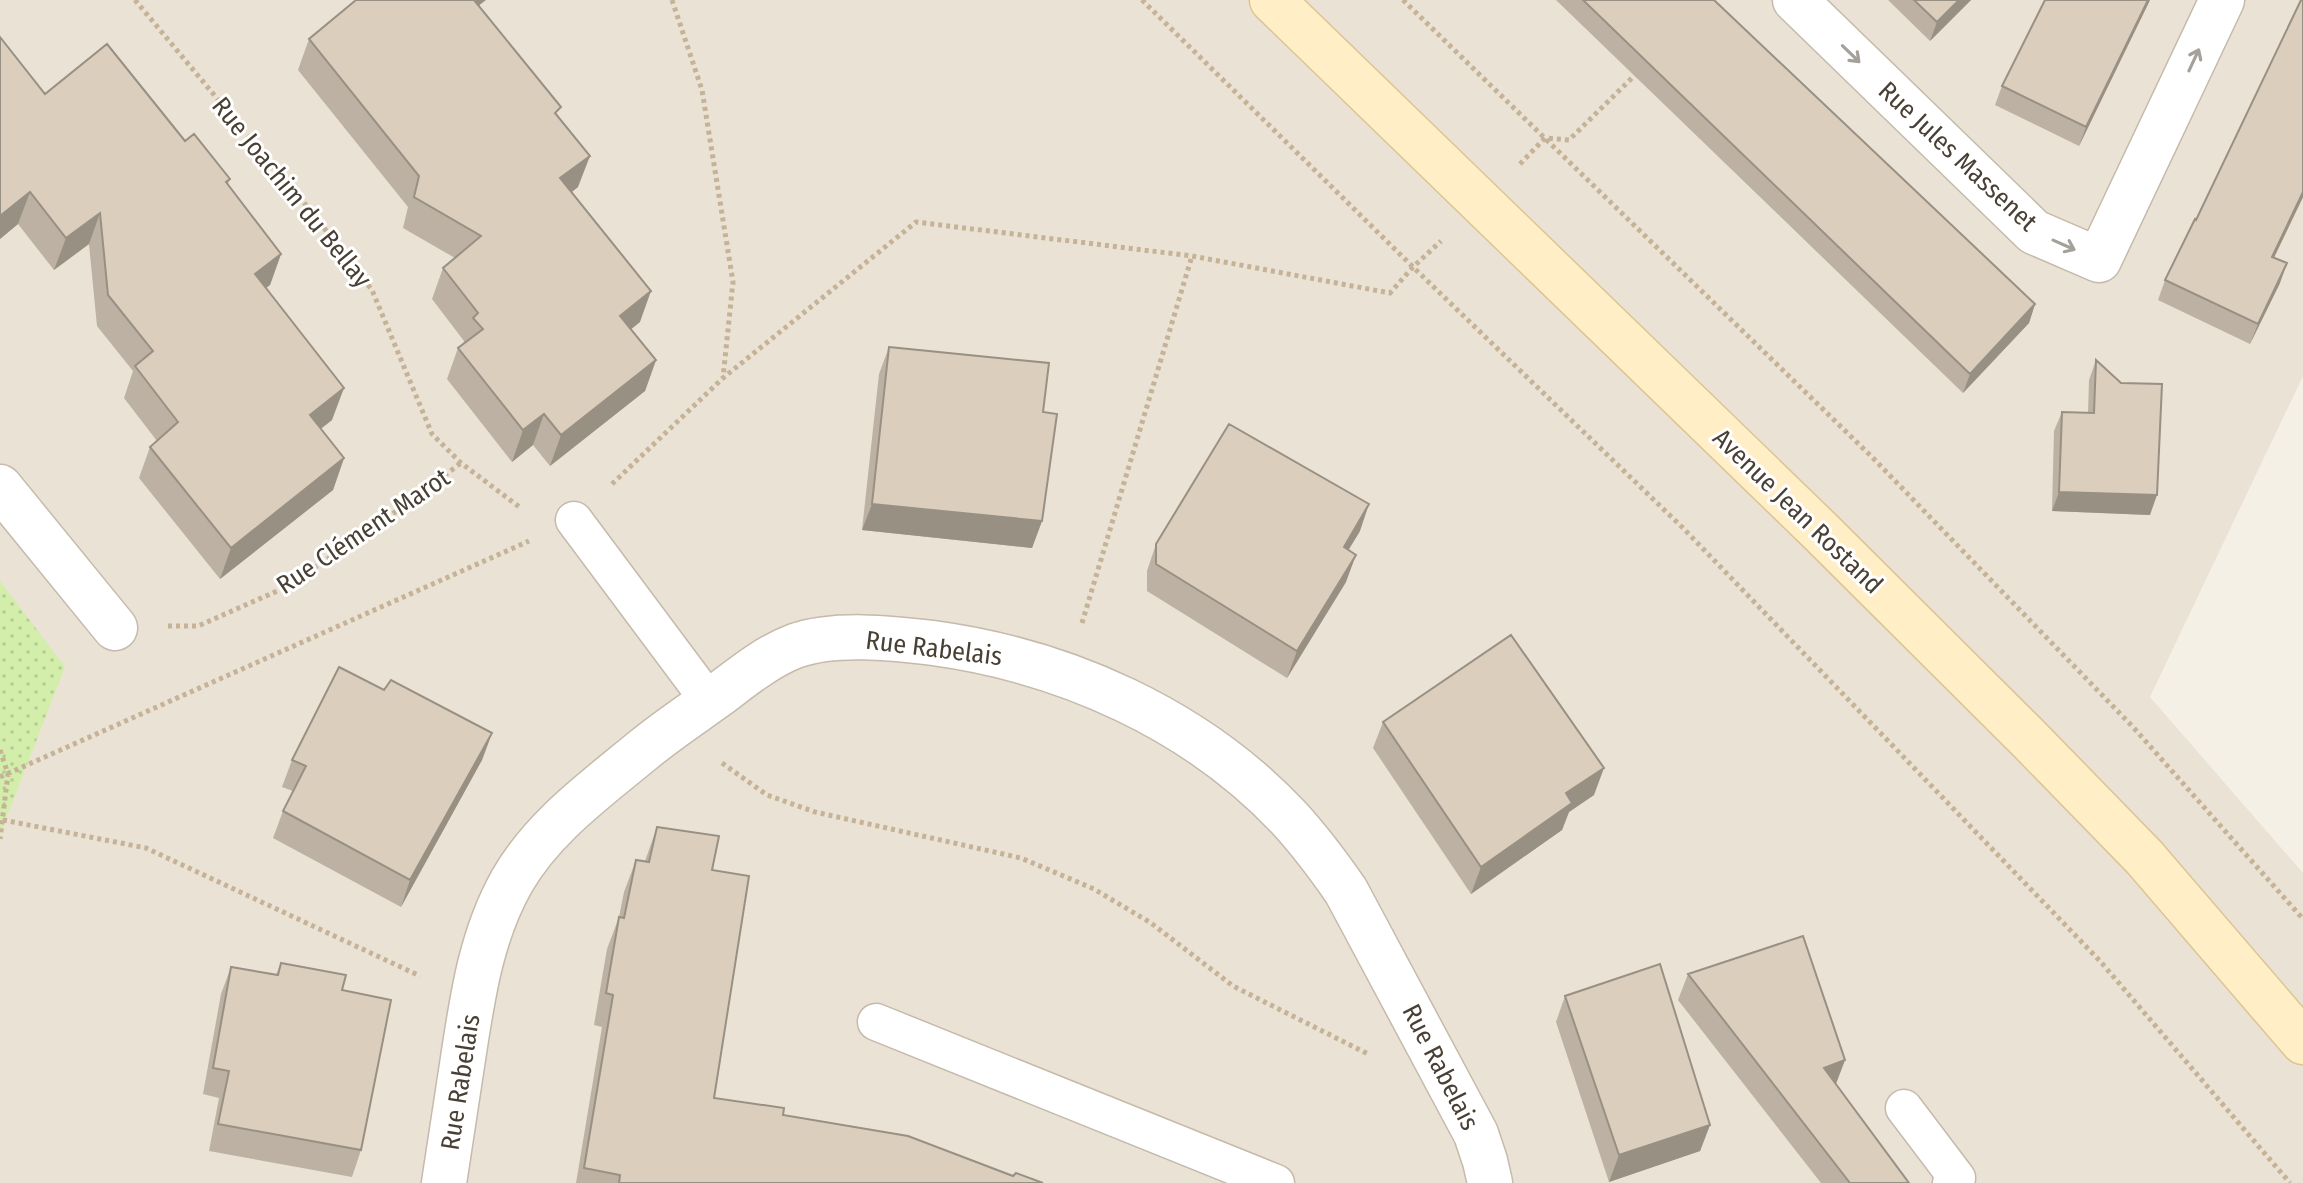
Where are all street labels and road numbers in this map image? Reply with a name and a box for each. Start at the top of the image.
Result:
street label: Rue Jules Massenet [1872,75,2044,238]
street label: Rue Joachim du Bellay [205,91,378,294]
street label: Avenue Jean Rostand [1706,422,1889,600]
street label: Rue Clément Marot [271,462,456,601]
street label: Rue Rabelais [864,625,1004,672]
street label: Rue Rabelais [1396,999,1486,1135]
street label: Rue Rabelais [434,1012,487,1152]

